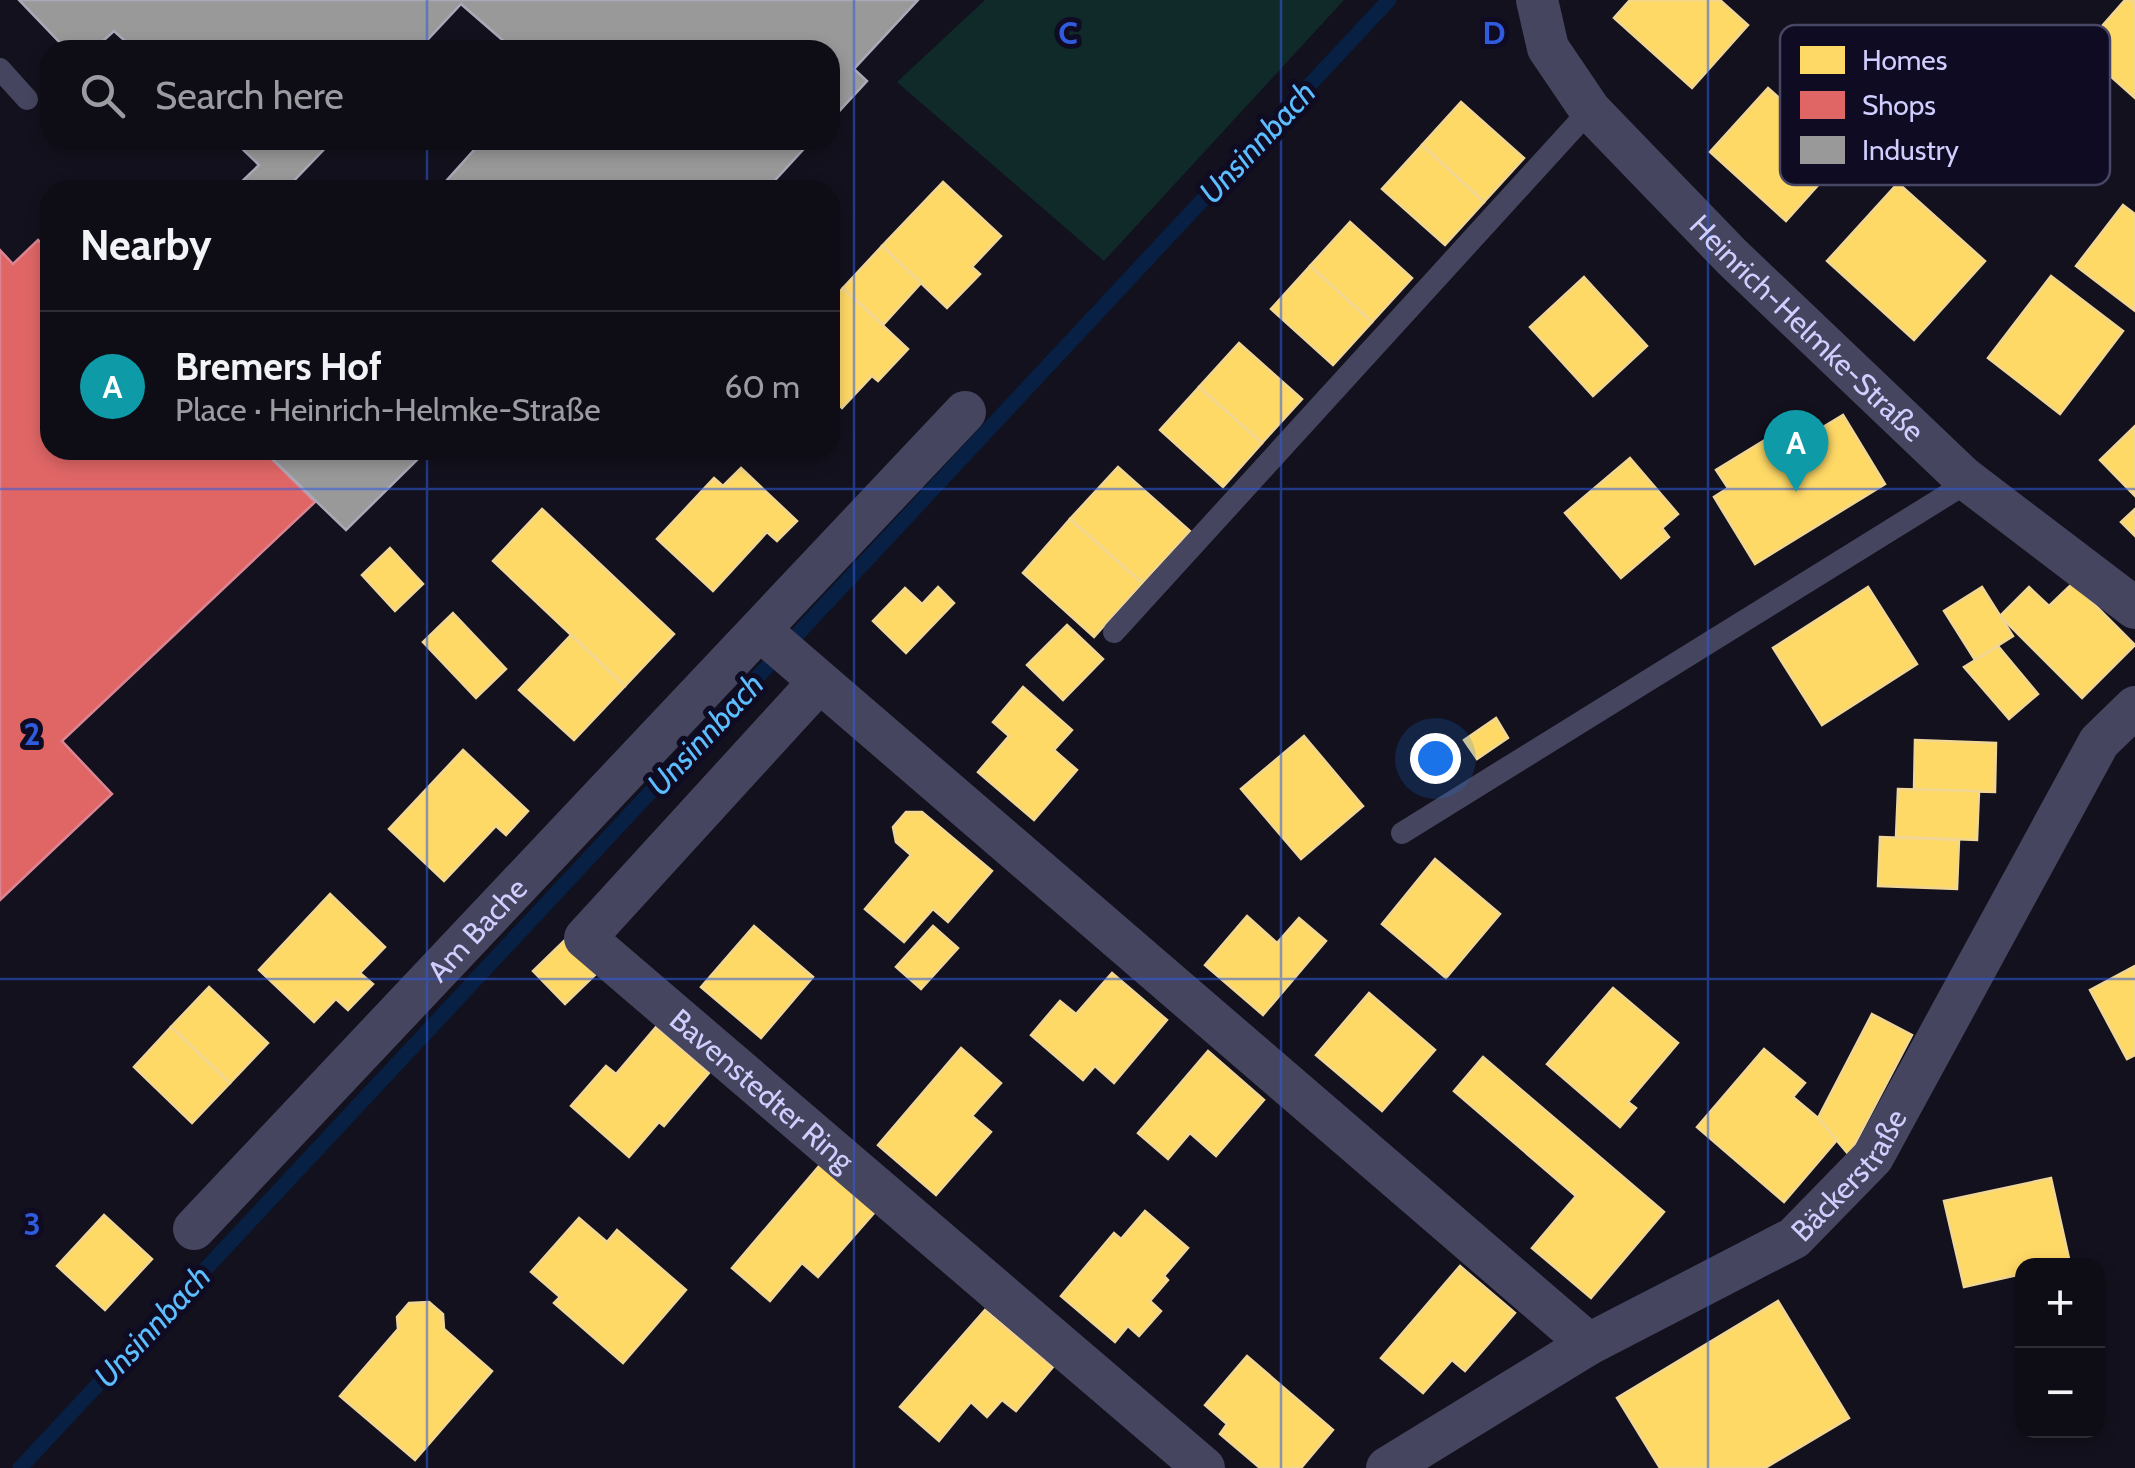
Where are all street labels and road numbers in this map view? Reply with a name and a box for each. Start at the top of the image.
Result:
street label: Heinrich-Helmke-Straße [1682,207,1932,449]
street label: Am Bache [419,870,535,989]
street label: Bavenstedter Ring [663,1001,862,1179]
street label: Bäckerstraße [1783,1102,1914,1249]

